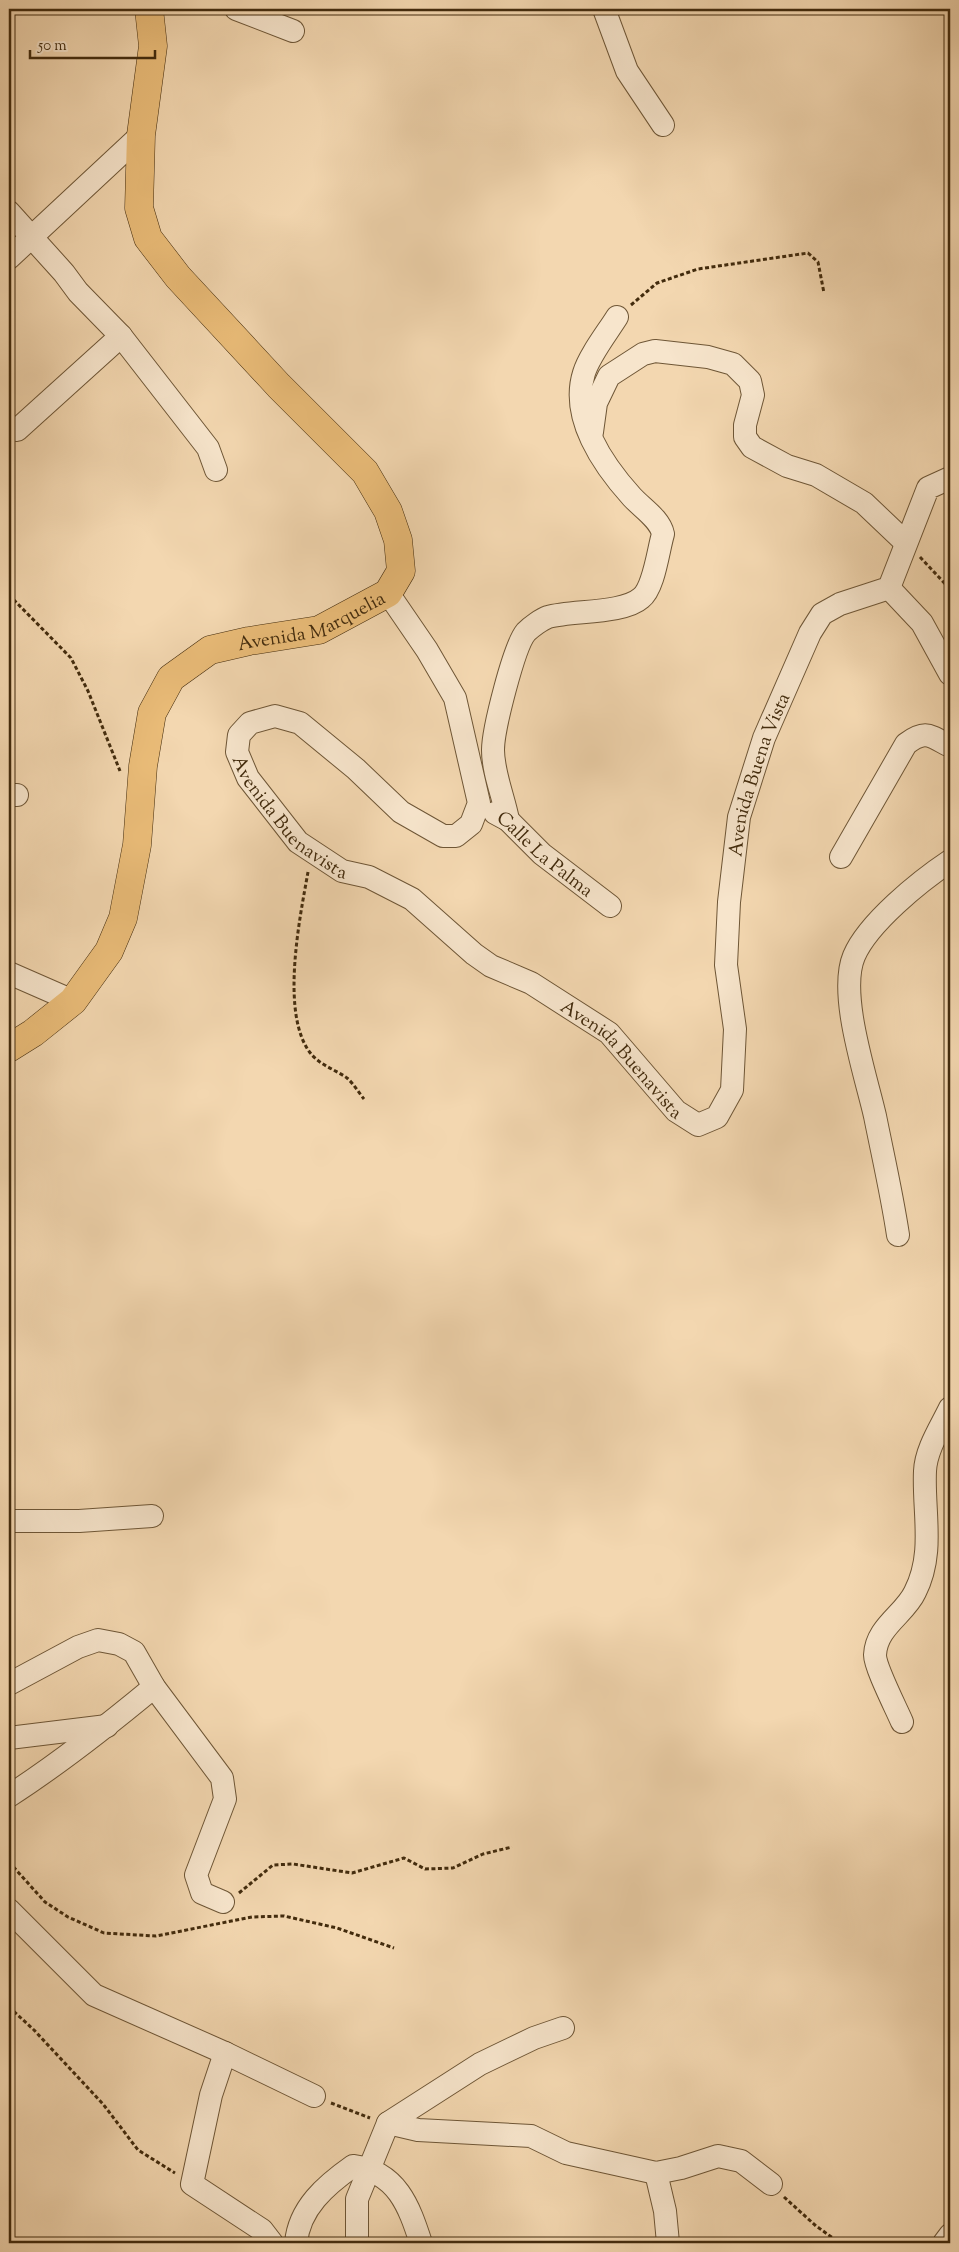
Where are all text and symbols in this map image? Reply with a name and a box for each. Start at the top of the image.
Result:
scale bar [30,28,155,60]
text: 50 m [37,36,67,57]
street label: Avenida Marquelia [235,586,391,659]
street label: Avenida Buena Vista [723,689,798,858]
street label: Avenida Buenavista [224,752,349,888]
street label: Calle La Palma [492,806,598,905]
street label: Avenida Buenavista [554,994,686,1127]

